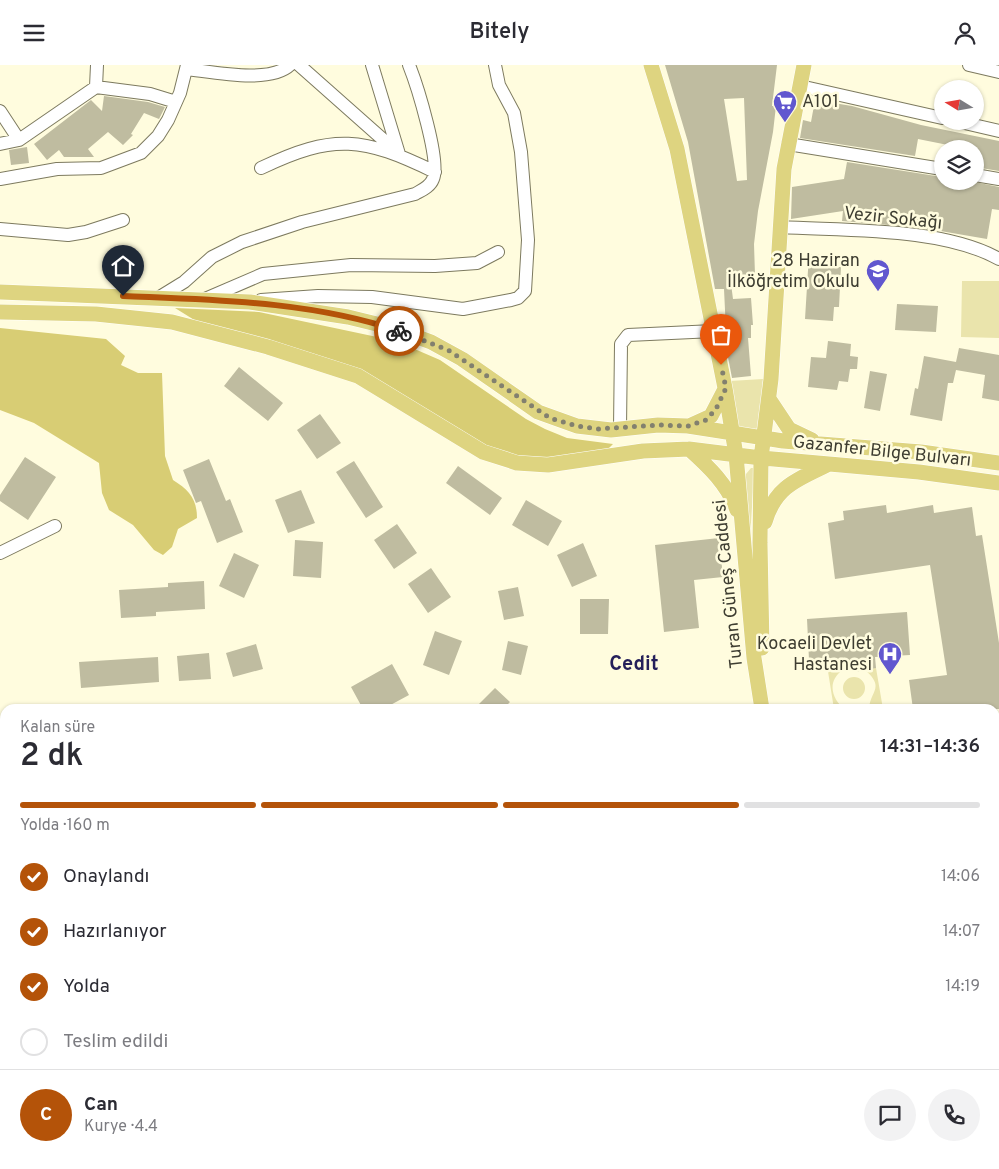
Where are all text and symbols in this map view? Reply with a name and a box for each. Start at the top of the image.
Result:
icon: menu [20,19,48,47]
text: Bitely [470,19,529,46]
icon: person [951,19,979,47]
north arrow [934,80,984,130]
map controls [934,80,984,190]
supermarket icon: A101 [772,89,798,123]
place label: A101 [802,91,839,114]
button: layers [934,140,984,190]
street label: Vezir Sokağı [843,202,943,236]
pin [102,245,144,296]
place label: 28 Haziran İlköğretim Okulu [727,250,860,294]
icon: home [109,252,137,280]
school or university icon: 28 Haziran İlköğretim Okulu [865,258,891,292]
courier [374,306,424,356]
pin [700,314,742,365]
icon: bike [385,317,413,345]
icon: bag [707,321,735,349]
street label: Gazanfer Bilge Bulvarı [792,431,972,473]
street label: Turan Güneş Caddesi [709,498,749,670]
place label: Kocaeli Devlet Hastanesi [757,633,872,677]
hospital icon: Kocaeli Devlet Hastanesi [877,641,903,675]
district label: Cedit [609,652,659,678]
text: Kalan süre [20,718,95,738]
text: 14:31–14:36 [880,735,980,759]
text: 2 dk [20,737,83,777]
text: Yolda · 160 m [20,816,110,836]
icon: check [20,863,48,891]
text: Onaylandı [63,865,149,889]
text: 14:06 [941,867,980,887]
icon: check [20,918,48,946]
text: Hazırlanıyor [63,920,167,944]
text: 14:07 [943,922,980,942]
icon: check [20,973,48,1001]
text: Yolda [63,975,110,999]
text: 14:19 [945,977,980,997]
text: Teslim edildi [63,1030,168,1054]
button: chat [864,1089,916,1141]
button: phone [928,1089,980,1141]
text: Can [84,1093,118,1117]
text: C [40,1103,52,1127]
text: Kurye · 4.4 [84,1117,158,1137]

